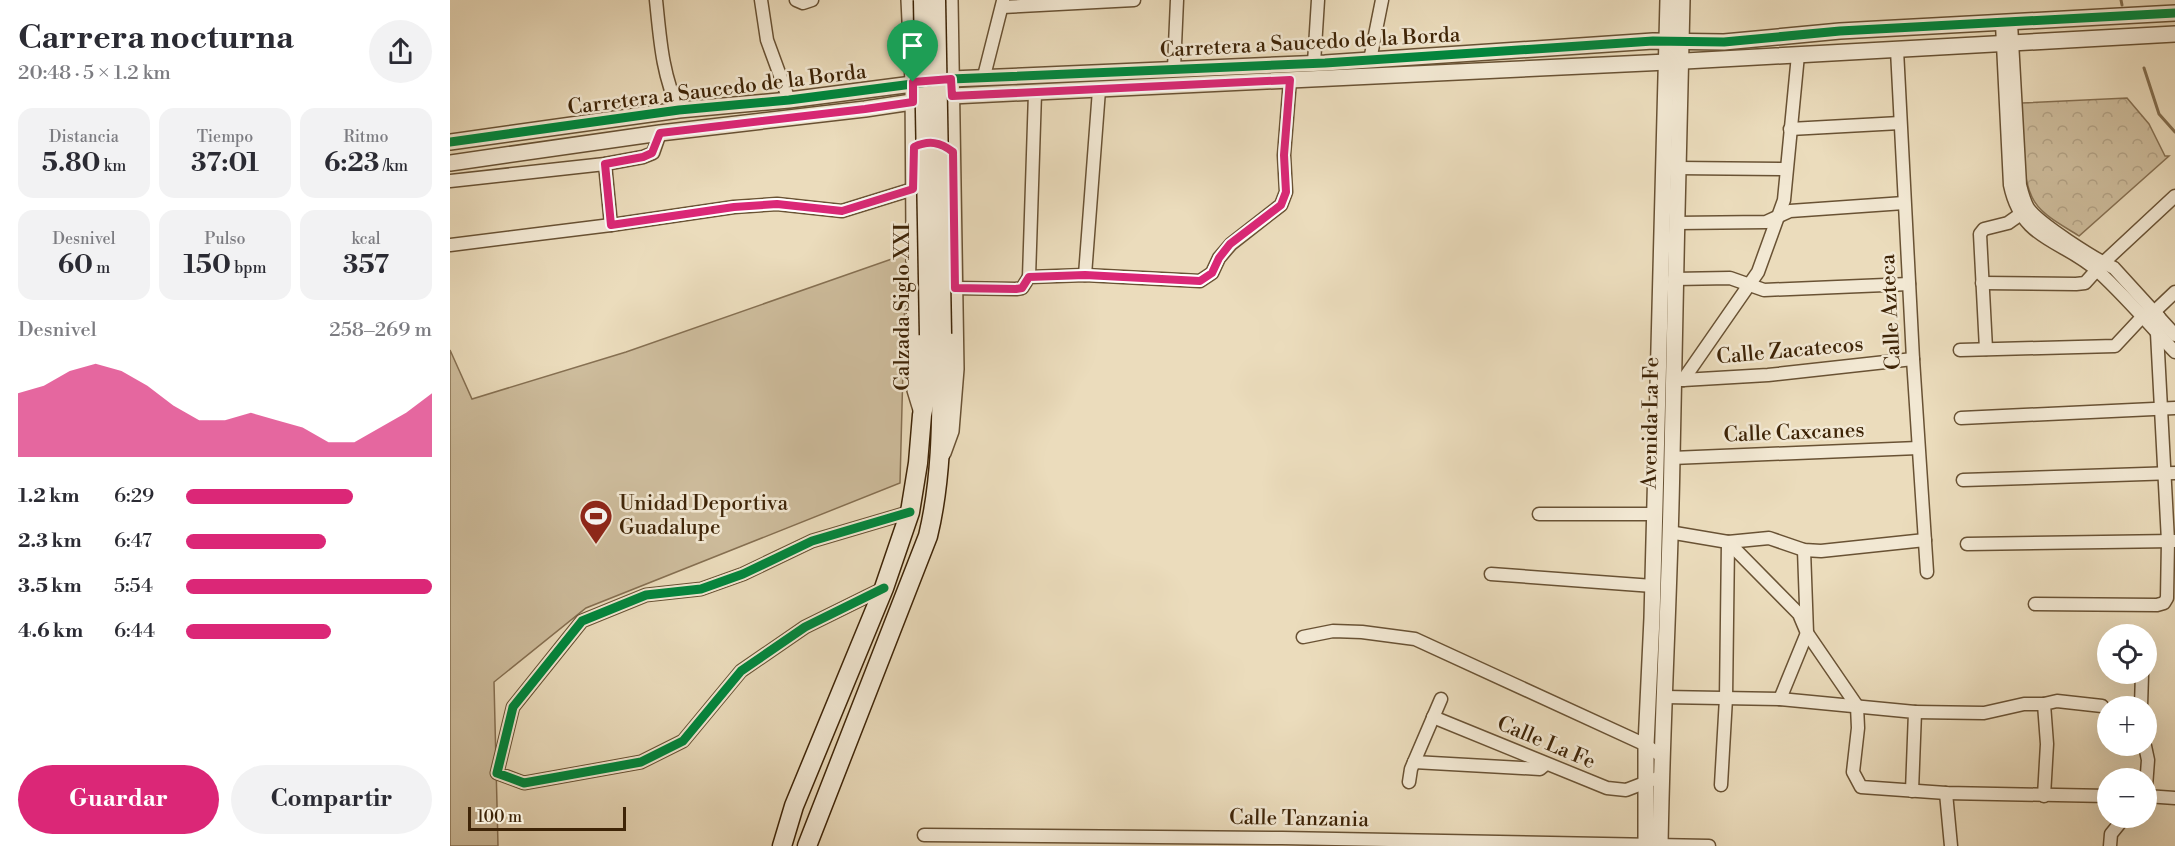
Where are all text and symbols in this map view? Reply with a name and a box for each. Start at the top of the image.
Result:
text: Carrera nocturna [18,18,294,59]
button: share [369,20,432,83]
pin [887,20,938,82]
street label: Carretera a Saucedo de la Borda [1159,22,1461,64]
icon: arrive [896,29,929,62]
street label: Carretera a Saucedo de la Borda [566,59,868,121]
text: 20:48 · 5 × 1.2 km [18,61,171,86]
text: Distancia [49,127,119,147]
text: Tiempo [197,127,253,147]
text: Ritmo [344,127,388,147]
text: 5.80 [42,147,101,179]
text: 37:01 [191,147,259,179]
text: 6:23 [324,147,379,179]
text: km [101,156,126,176]
text: /km [379,156,408,176]
street label: Calzada Siglo XXI [890,223,916,391]
text: Desnivel [53,229,115,249]
text: Pulso [205,229,245,249]
text: kcal [351,229,381,249]
text: 60 [58,249,93,281]
text: 150 [183,249,231,281]
text: 357 [343,249,389,281]
street label: Calle Azteca [1875,253,1907,371]
text: m [93,258,110,278]
text: bpm [231,258,267,278]
text: Desnivel [18,318,97,343]
text: 258–269 m [329,318,432,343]
street label: Calle Zacatecos [1715,332,1865,370]
street label: Avenida La Fe [1637,357,1665,490]
street label: Calle Caxcanes [1723,418,1865,448]
text: 1.2 km [18,484,80,509]
text: 6:29 [114,484,154,509]
place label: Unidad Deportiva Guadalupe [619,491,788,541]
sports icon: Unidad Deportiva Guadalupe [578,498,614,545]
text: 2.3 km [18,529,82,554]
text: 6:47 [114,529,152,554]
text: 3.5 km [18,574,82,599]
text: 5:54 [114,574,153,599]
text: 4.6 km [18,619,83,644]
text: 6:44 [114,619,155,644]
map controls [2097,624,2157,828]
button: locate [2097,624,2157,684]
button: + [2097,696,2157,756]
street label: Calle La Fe [1493,711,1599,775]
button: Guardar [18,765,219,834]
button: Compartir [231,765,432,834]
button: − [2097,768,2157,828]
scale bar [468,804,626,832]
street label: Calle Tanzania [1229,805,1370,833]
text: 100 m [477,807,522,827]

